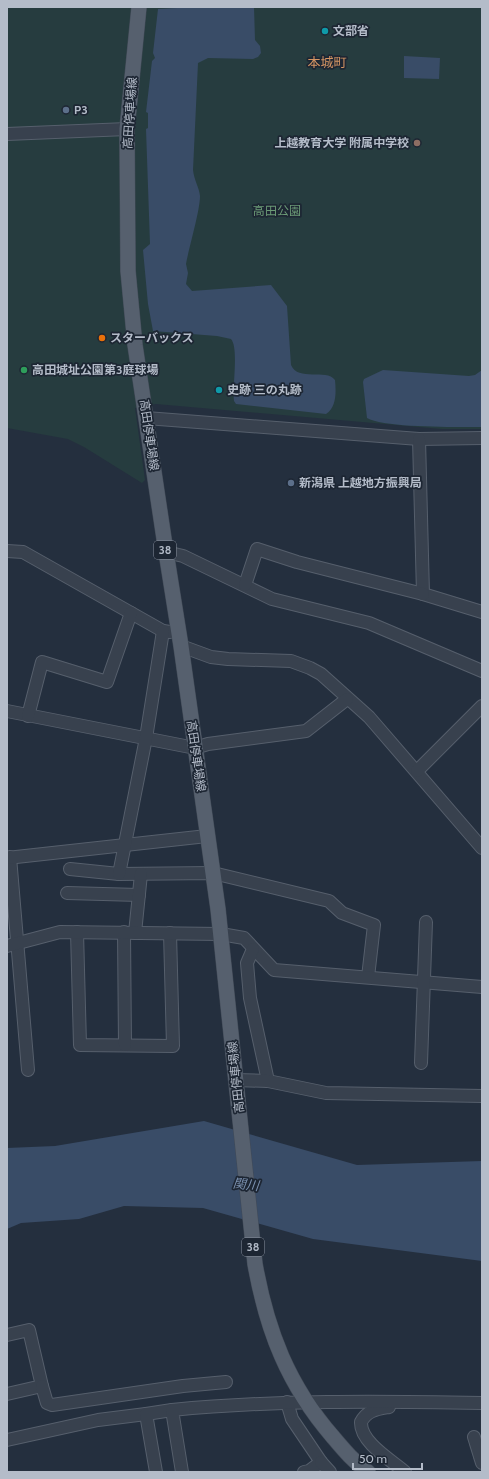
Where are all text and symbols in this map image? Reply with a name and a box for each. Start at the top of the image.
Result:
place label: 文部省 [333,23,369,38]
marker: 文部省 [320,26,330,36]
district label: 本城町 [307,54,347,70]
street label: 高田停車場線 [120,77,139,149]
place label: P3 [74,102,88,117]
marker: P3 [61,105,71,115]
place label: 上越教育大学 附属中学校 [274,135,409,150]
marker: 上越教育大学 附属中学校 [412,138,422,148]
park label: 高田公園 [253,203,301,218]
place label: スターバックス [110,330,194,345]
marker: スターバックス [97,333,107,343]
place label: 高田城址公園第3庭球場 [32,362,158,377]
marker: 高田城址公園第3庭球場 [19,365,29,375]
place label: 史跡 三の丸跡 [227,382,302,397]
marker: 史跡 三の丸跡 [214,385,224,395]
street label: 高田停車場線 [137,398,162,472]
place label: 新潟県 上越地方振興局 [299,475,422,490]
marker: 新潟県 上越地方振興局 [286,478,296,488]
road number: 38 [154,541,176,559]
street label: 高田停車場線 [184,719,209,793]
street label: 高田停車場線 [224,1040,247,1114]
water label: 関川 [232,1175,262,1194]
road number: 38 [242,1238,264,1256]
scale bar [353,1445,422,1471]
text: 50 m [359,1451,387,1466]

